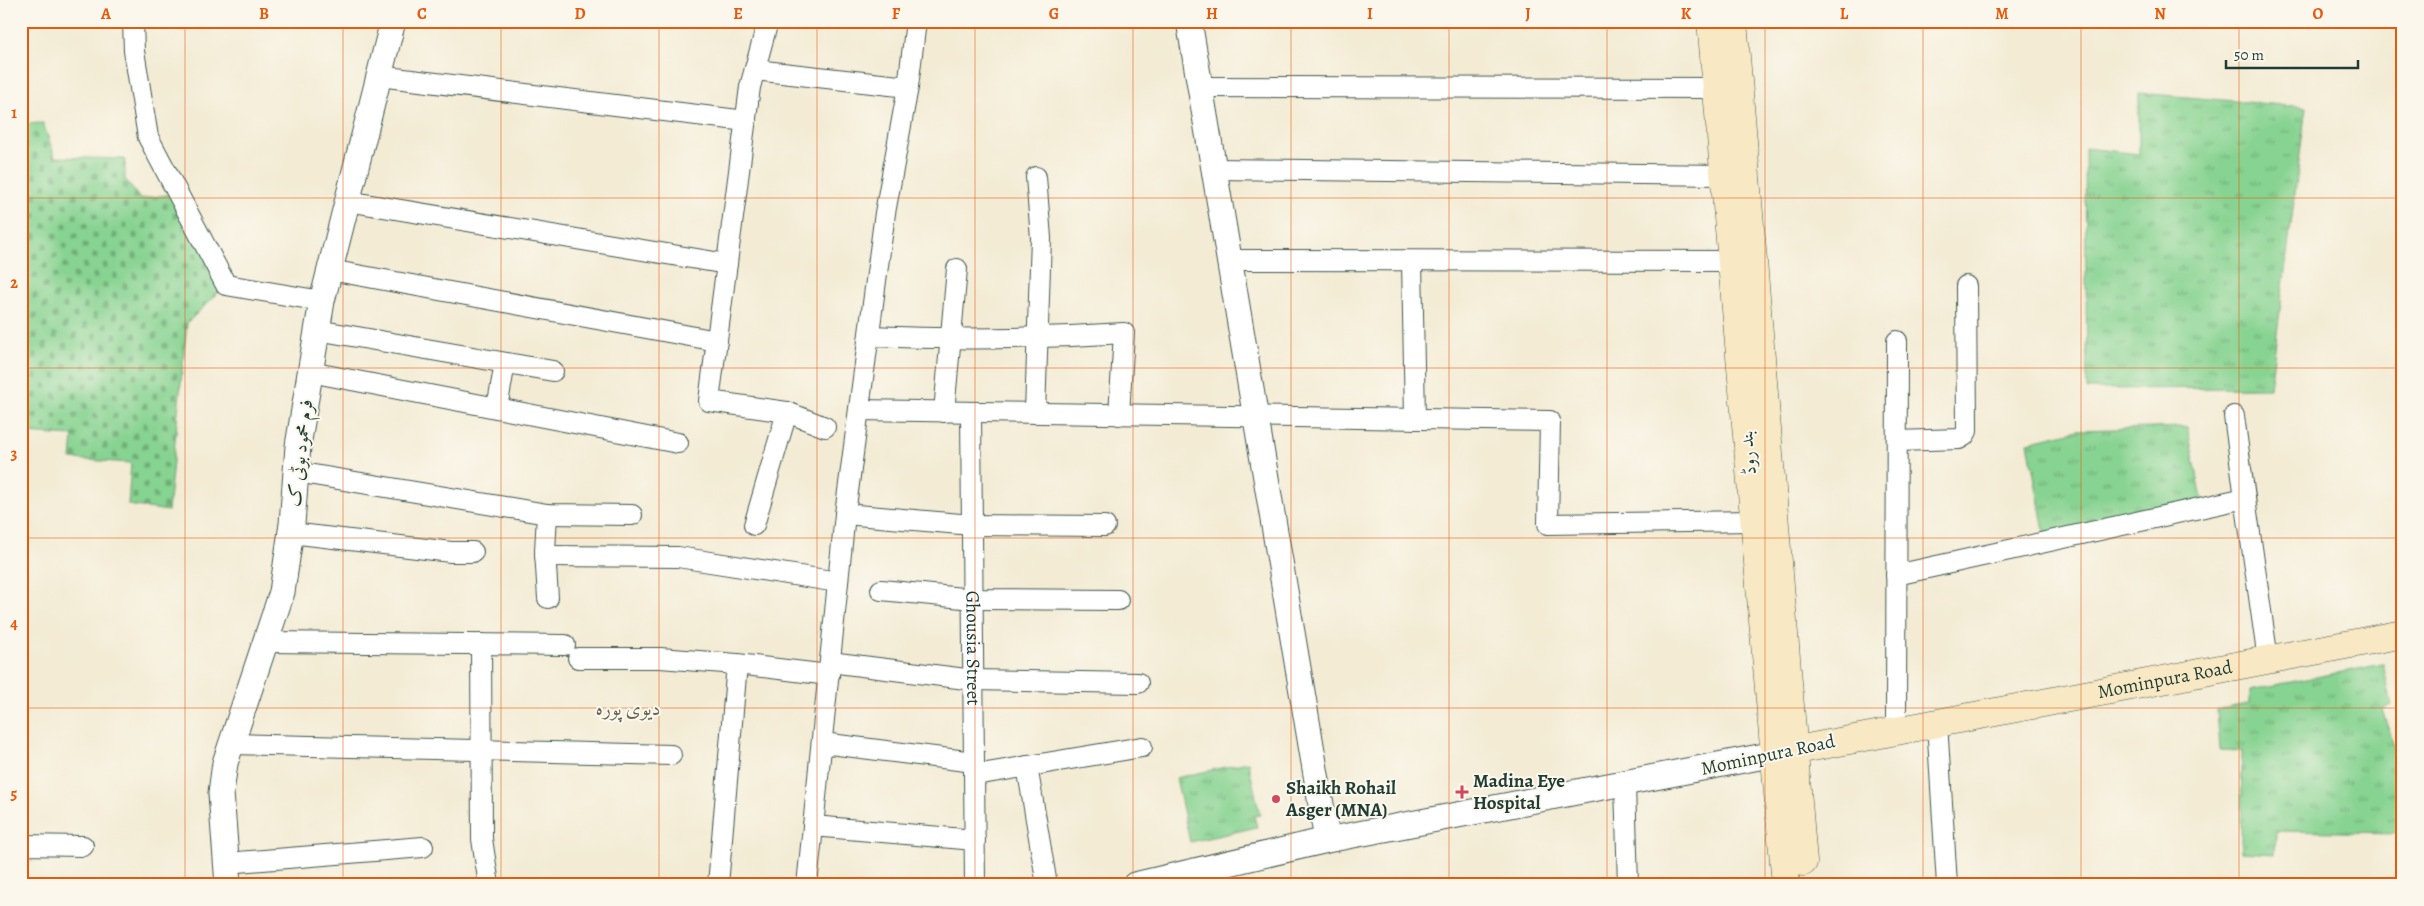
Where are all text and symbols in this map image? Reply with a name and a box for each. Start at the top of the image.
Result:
text: A [100,3,112,25]
text: B [259,3,269,25]
text: C [417,3,427,25]
text: D [574,3,586,25]
text: E [733,3,743,25]
text: F [892,3,901,25]
text: G [1049,3,1059,25]
text: H [1206,3,1218,25]
text: I [1367,3,1373,25]
text: J [1525,3,1531,25]
text: K [1681,3,1692,25]
text: L [1840,3,1849,25]
text: M [1995,3,2009,25]
text: N [2154,3,2166,25]
text: O [2313,3,2324,25]
scale bar [2226,38,2359,70]
text: 50 m [2234,45,2264,65]
text: 1 [11,102,17,124]
text: 2 [10,272,18,294]
street label: فرم محمود بوٹی ک [281,398,322,509]
street label: بند روڈ [1733,430,1763,476]
text: 3 [11,443,18,465]
street label: Ghousia Street [960,590,986,705]
text: 4 [10,613,18,635]
street label: Mominpura Road [2096,654,2235,705]
district label: دیوی پورہ [596,695,661,723]
street label: Mominpura Road [1699,728,1838,782]
place label: Madina Eye Hospital [1473,768,1565,816]
place label: Shaikh Rohail Asger (MNA) [1285,775,1396,823]
text: 5 [11,783,18,805]
marker: Madina Eye Hospital [1455,785,1469,799]
marker: Shaikh Rohail Asger (MNA) [1270,793,1282,805]

